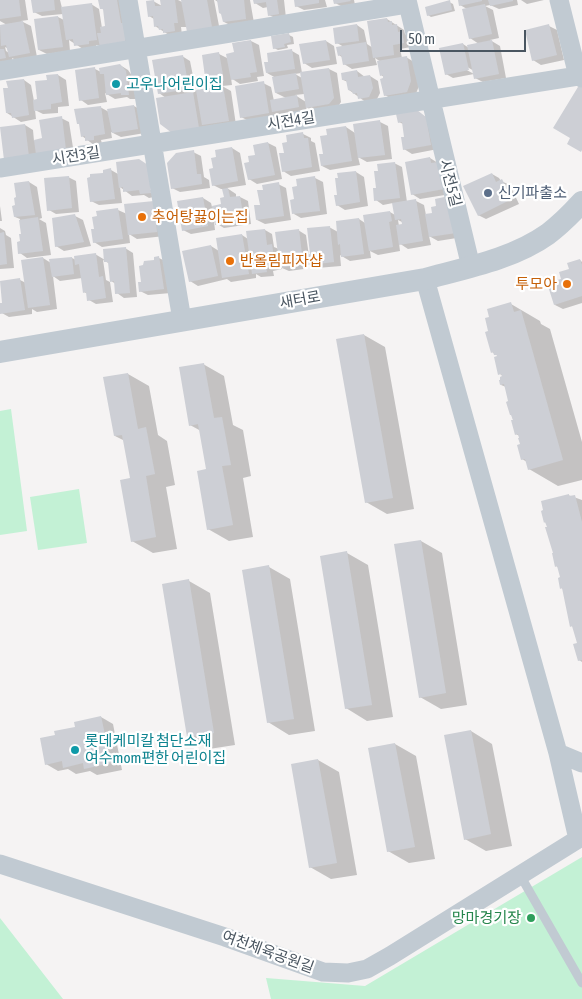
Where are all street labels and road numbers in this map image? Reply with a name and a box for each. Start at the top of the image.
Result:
street label: 시전4길 [266,108,316,134]
street label: 시전3길 [51,143,101,169]
street label: 시전5길 [435,157,465,209]
street label: 새터로 [278,288,322,312]
street label: 여천체육공원길 [220,927,316,977]

